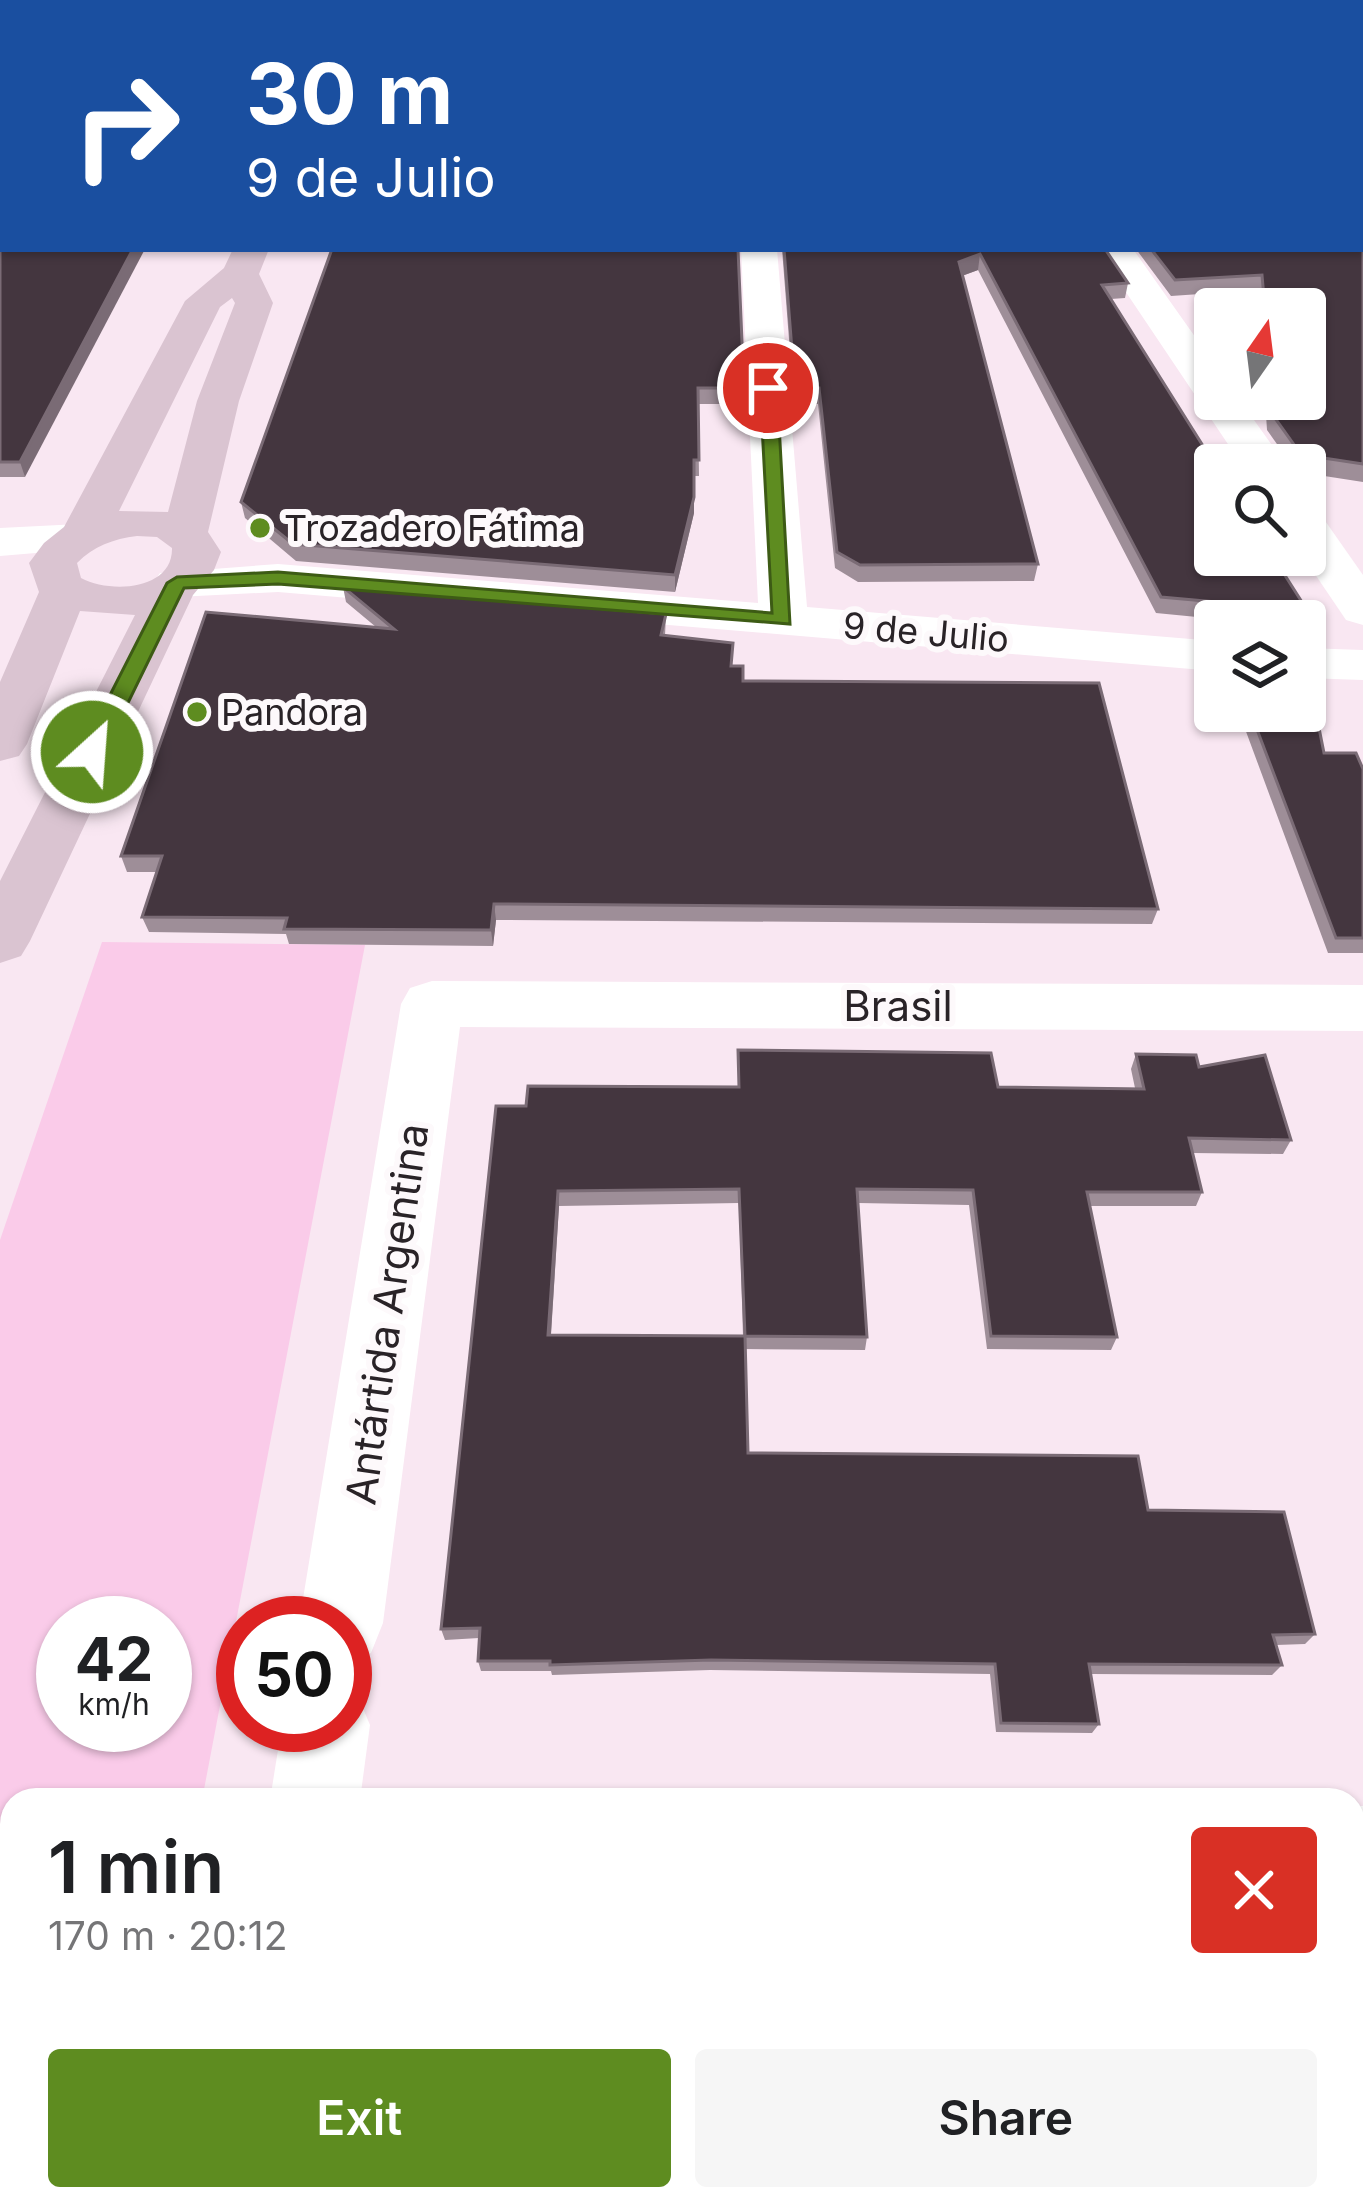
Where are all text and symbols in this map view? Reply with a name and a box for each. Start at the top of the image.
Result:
text: 30 m [246,43,453,144]
icon: right [48,48,204,204]
text: 9 de Julio [246,145,496,210]
north arrow [1194,288,1326,420]
map controls [1194,288,1326,732]
pin [717,337,819,439]
icon: arrive [735,355,801,421]
button: search [1194,444,1326,576]
place label: Trozadero Fátima [284,506,580,550]
marker: Trozadero Fátima [247,515,273,541]
button: layers [1194,600,1326,732]
street label: 9 de Julio [841,603,1011,661]
position arrow [29,689,155,815]
place label: Pandora [221,690,363,734]
marker: Pandora [184,699,210,725]
street label: Brasil [843,980,953,1031]
street label: Antártida Argentina [335,1120,438,1508]
speed limit sign: 50 [216,1596,372,1752]
text: 42 [75,1623,153,1695]
text: km/h [78,1686,150,1722]
text: 1 min [48,1823,224,1910]
button: close [1191,1827,1317,1953]
text: 170 m · 20:12 [48,1912,288,1959]
button: Exit [48,2049,671,2187]
button: Share [695,2049,1317,2187]

